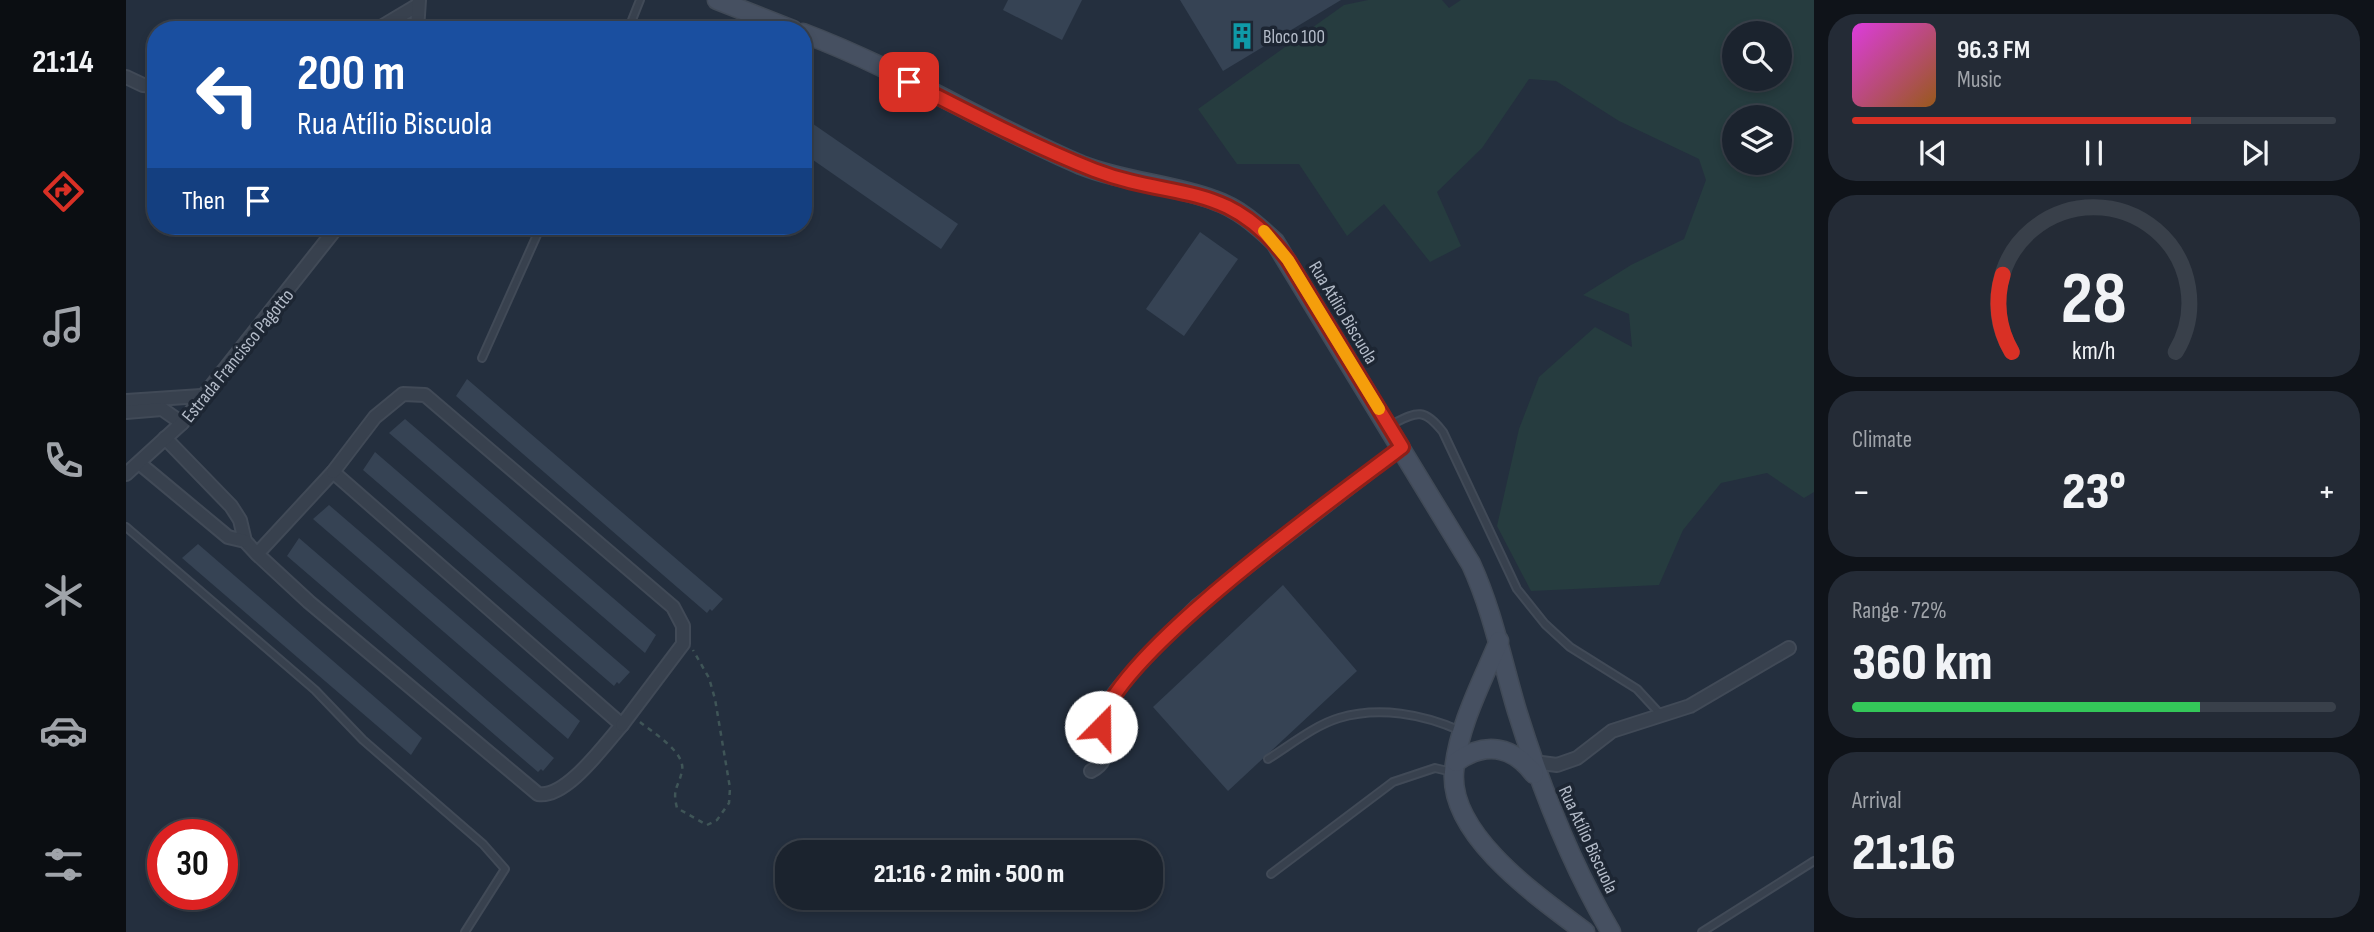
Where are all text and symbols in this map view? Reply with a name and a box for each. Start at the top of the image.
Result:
building icon: Bloco 100 [1227,21,1257,51]
map controls [1722,21,1792,175]
button: search [1722,21,1792,91]
place label: Bloco 100 [1263,26,1325,49]
text: 96.3 FM [1957,35,2030,66]
text: 21:14 [32,43,94,82]
text: 200 m [297,45,405,104]
icon: left [182,49,273,140]
pin [879,52,939,112]
icon: arrive [890,63,928,101]
text: Music [1957,66,2002,94]
text: Rua Atílio Biscuola [297,105,492,144]
button: layers [1722,105,1792,175]
icon: previous [1914,134,1952,172]
icon: pause [2075,134,2113,172]
icon: next [2236,134,2274,172]
icon: directions [39,167,88,216]
icon: arrive [239,182,277,220]
text: Then [182,186,225,217]
text: 28 [2061,256,2127,344]
street label: Rua Atílio Biscuola [1303,257,1382,368]
street label: Estrada Francisco Pagotto [177,285,299,427]
icon: music [39,302,88,351]
text: km/h [2072,335,2116,366]
text: Climate [1852,426,1912,454]
icon: phone [39,436,88,485]
text: 23° [2062,461,2126,524]
text: − [1852,470,1871,515]
text: + [2317,470,2336,515]
icon: climate [39,571,88,620]
text: Range · 72% [1852,597,1947,625]
text: 360 km [1852,632,1993,695]
position arrow [1064,690,1138,764]
icon: car [39,706,88,755]
street label: Rua Atílio Biscuola [1553,782,1623,897]
text: Arrival [1852,787,1901,815]
speed limit sign: 30 [147,819,238,910]
text: 21:16 [1852,822,1956,885]
icon: filters [39,840,88,889]
text: 21:16 · 2 min · 500 m [874,859,1064,890]

